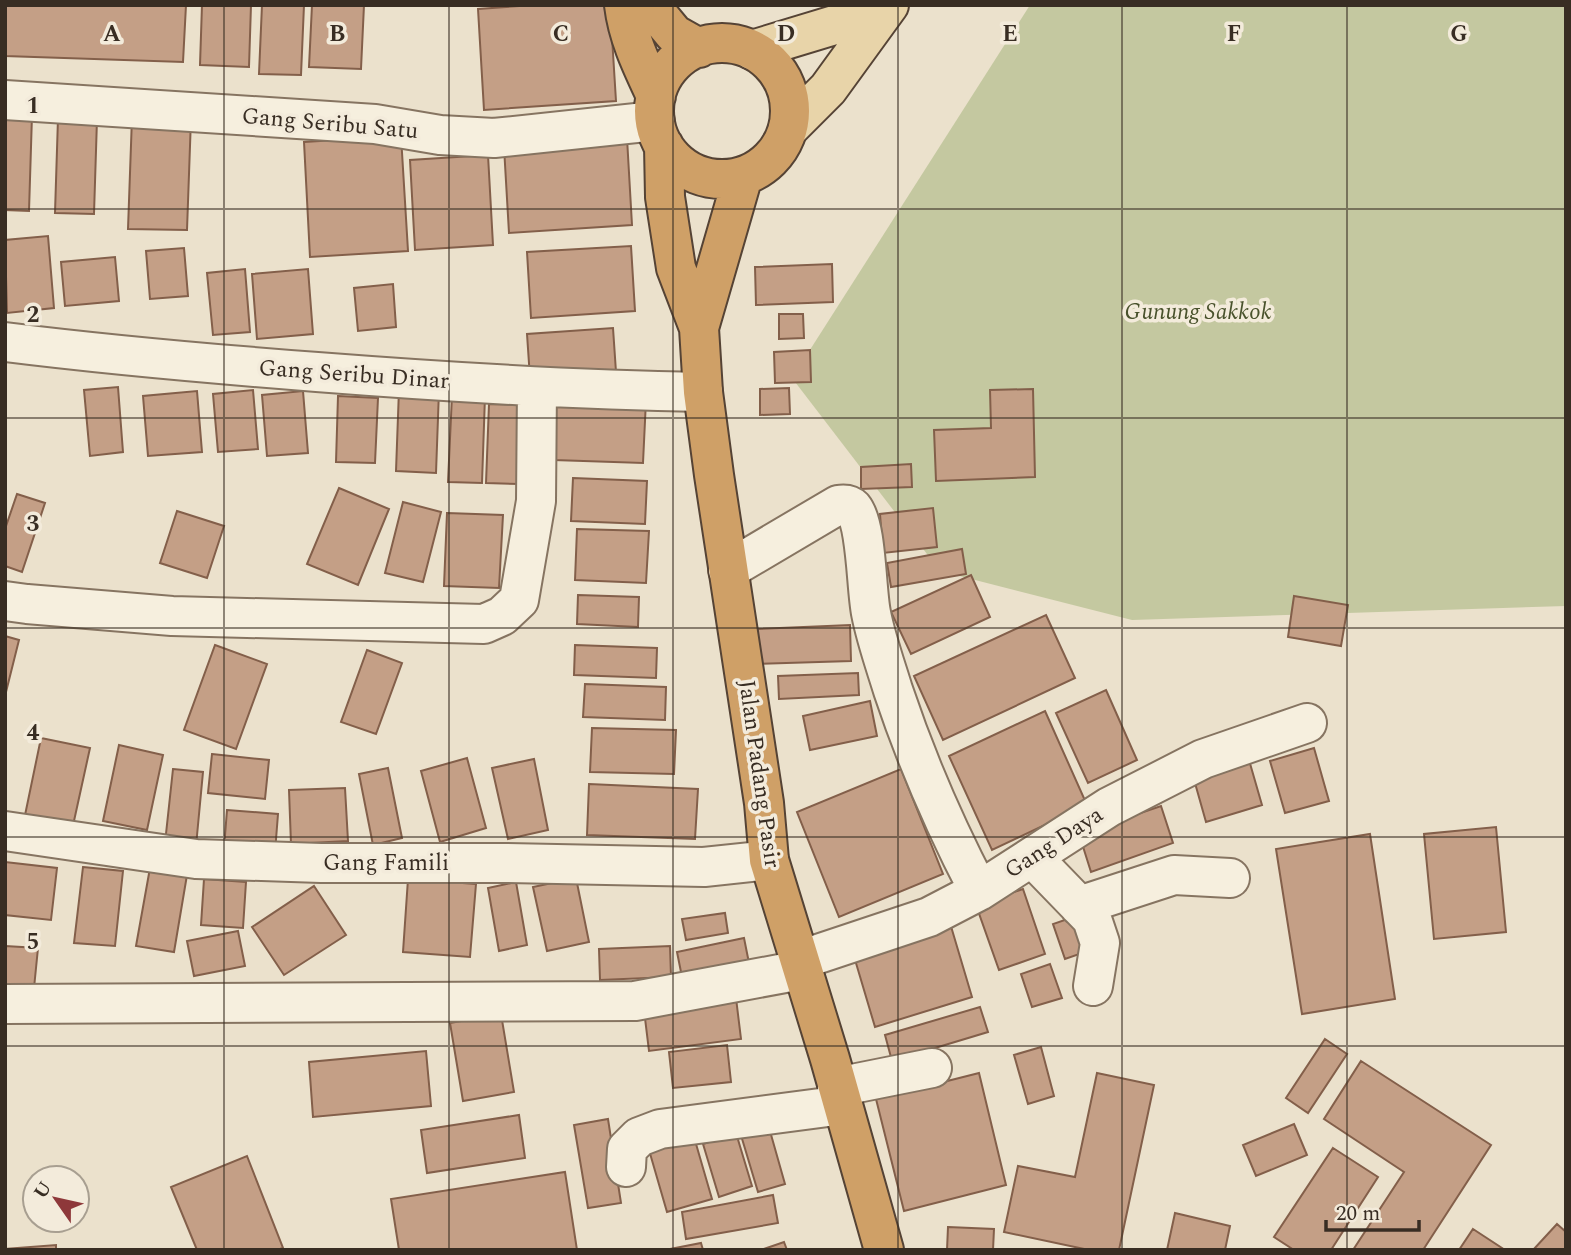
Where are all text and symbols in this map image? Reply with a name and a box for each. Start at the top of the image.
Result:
text: A [103,17,121,52]
text: B [329,17,345,52]
text: C [553,17,569,52]
text: D [777,17,795,52]
text: E [1002,17,1018,52]
text: F [1227,17,1241,52]
text: G [1450,17,1468,52]
text: 1 [27,89,39,124]
street label: Gang Seribu Satu [240,99,420,149]
park label: Gunung Sakkok [1125,295,1272,330]
text: 2 [27,298,40,333]
street label: Gang Seribu Dinar [258,351,450,399]
text: 3 [27,507,40,542]
street label: Jalan Padang Pasir [728,678,790,870]
text: 4 [27,716,40,751]
street label: Gang Daya [998,798,1110,888]
street label: Gang Famili [323,846,449,881]
text: 5 [27,925,39,960]
north arrow [21,1164,91,1234]
text: U [27,1176,60,1205]
scale bar [1326,1188,1419,1232]
text: 20 m [1336,1198,1380,1230]

